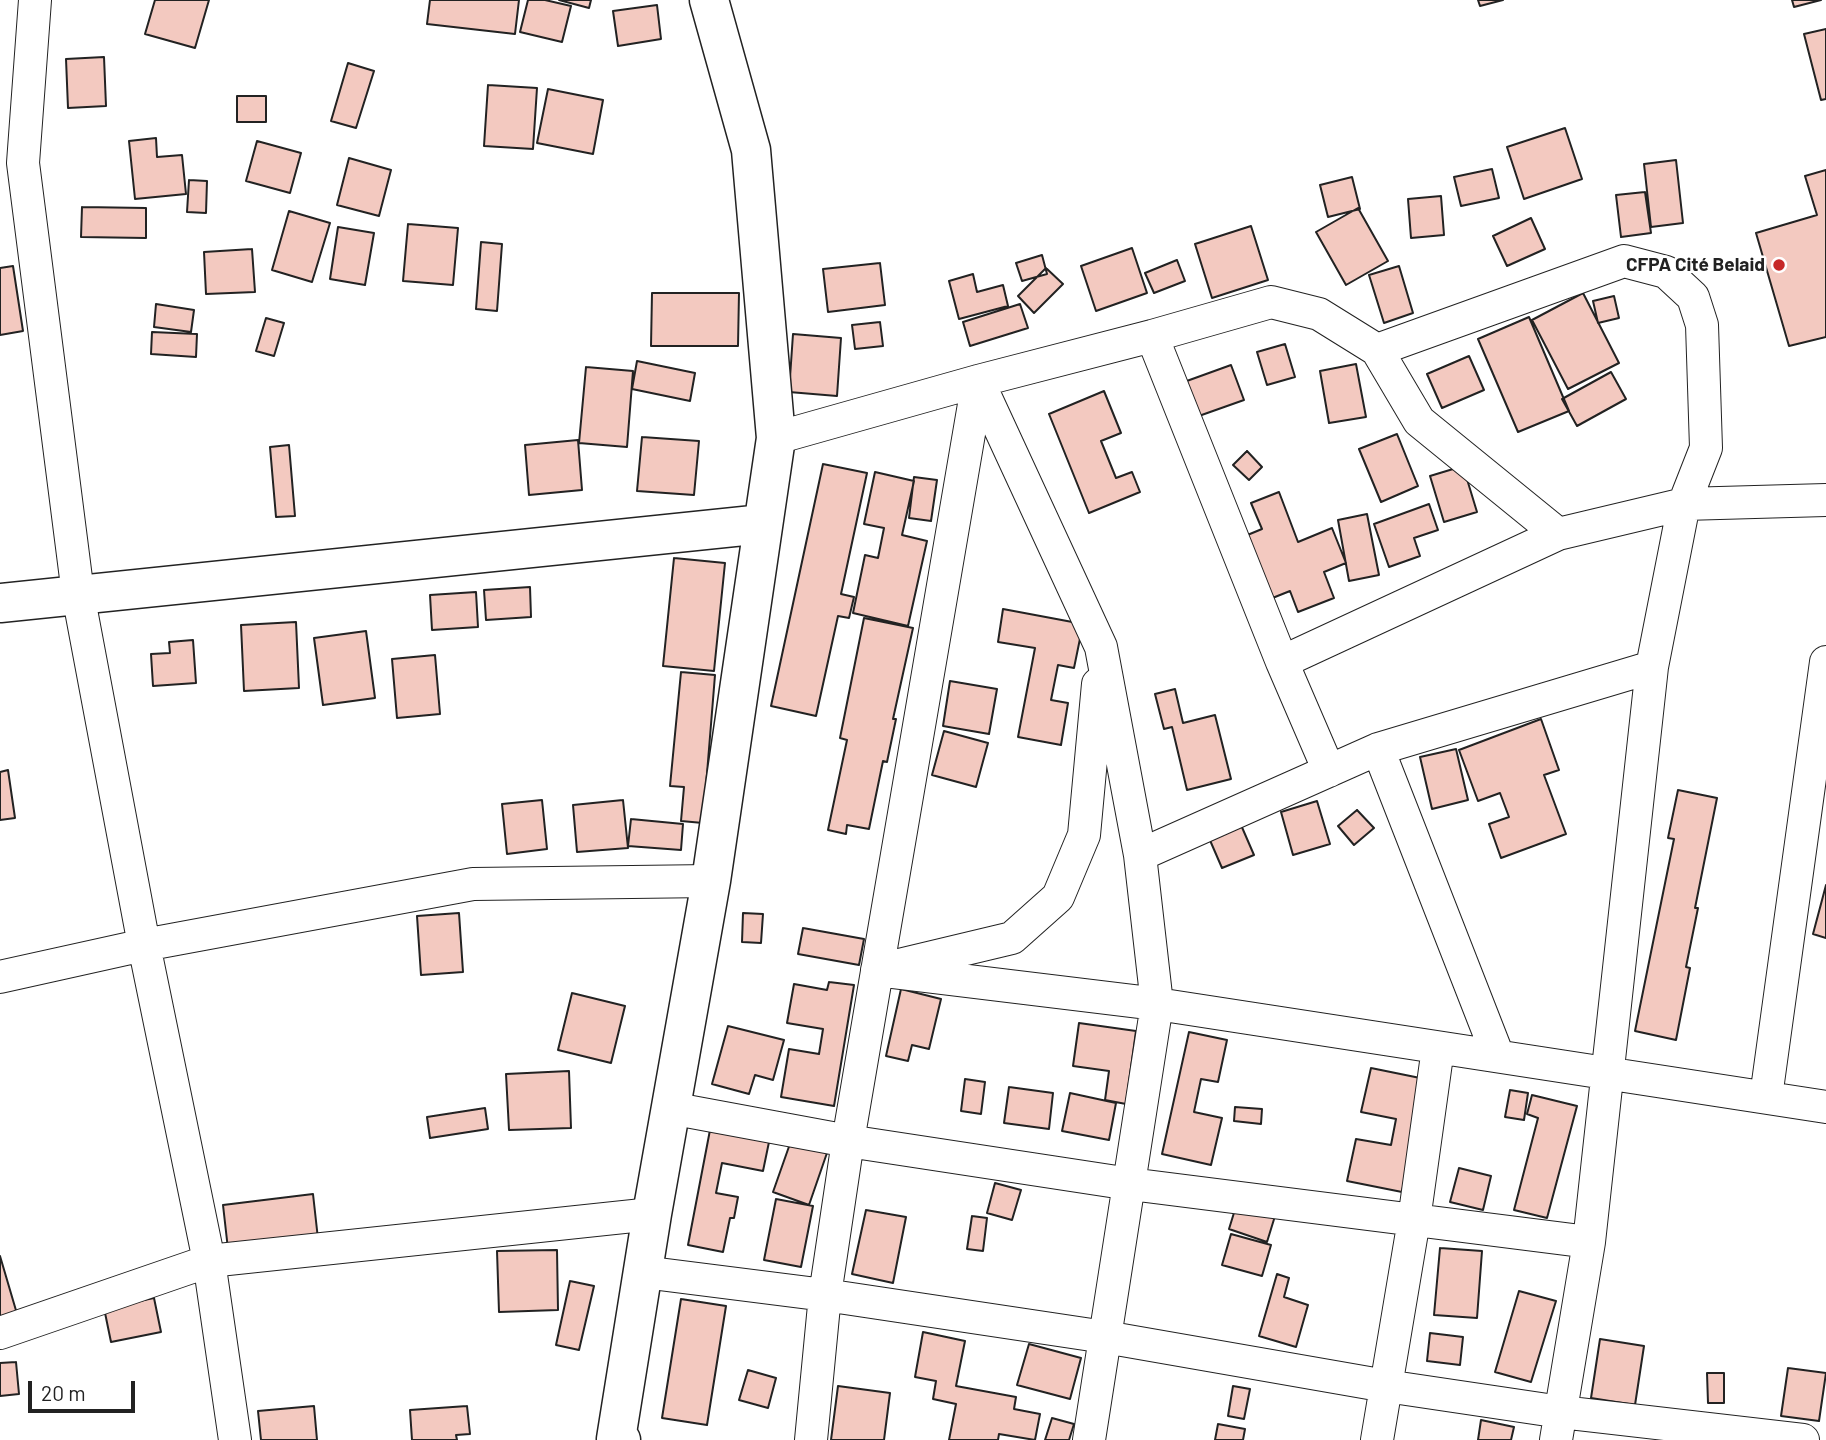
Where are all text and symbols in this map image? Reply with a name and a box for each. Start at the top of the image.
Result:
place label: CFPA Cité Belaid [1626,254,1765,276]
marker: CFPA Cité Belaid [1771,257,1787,273]
scale bar [32,1366,138,1410]
text: 20 m [41,1380,86,1405]

